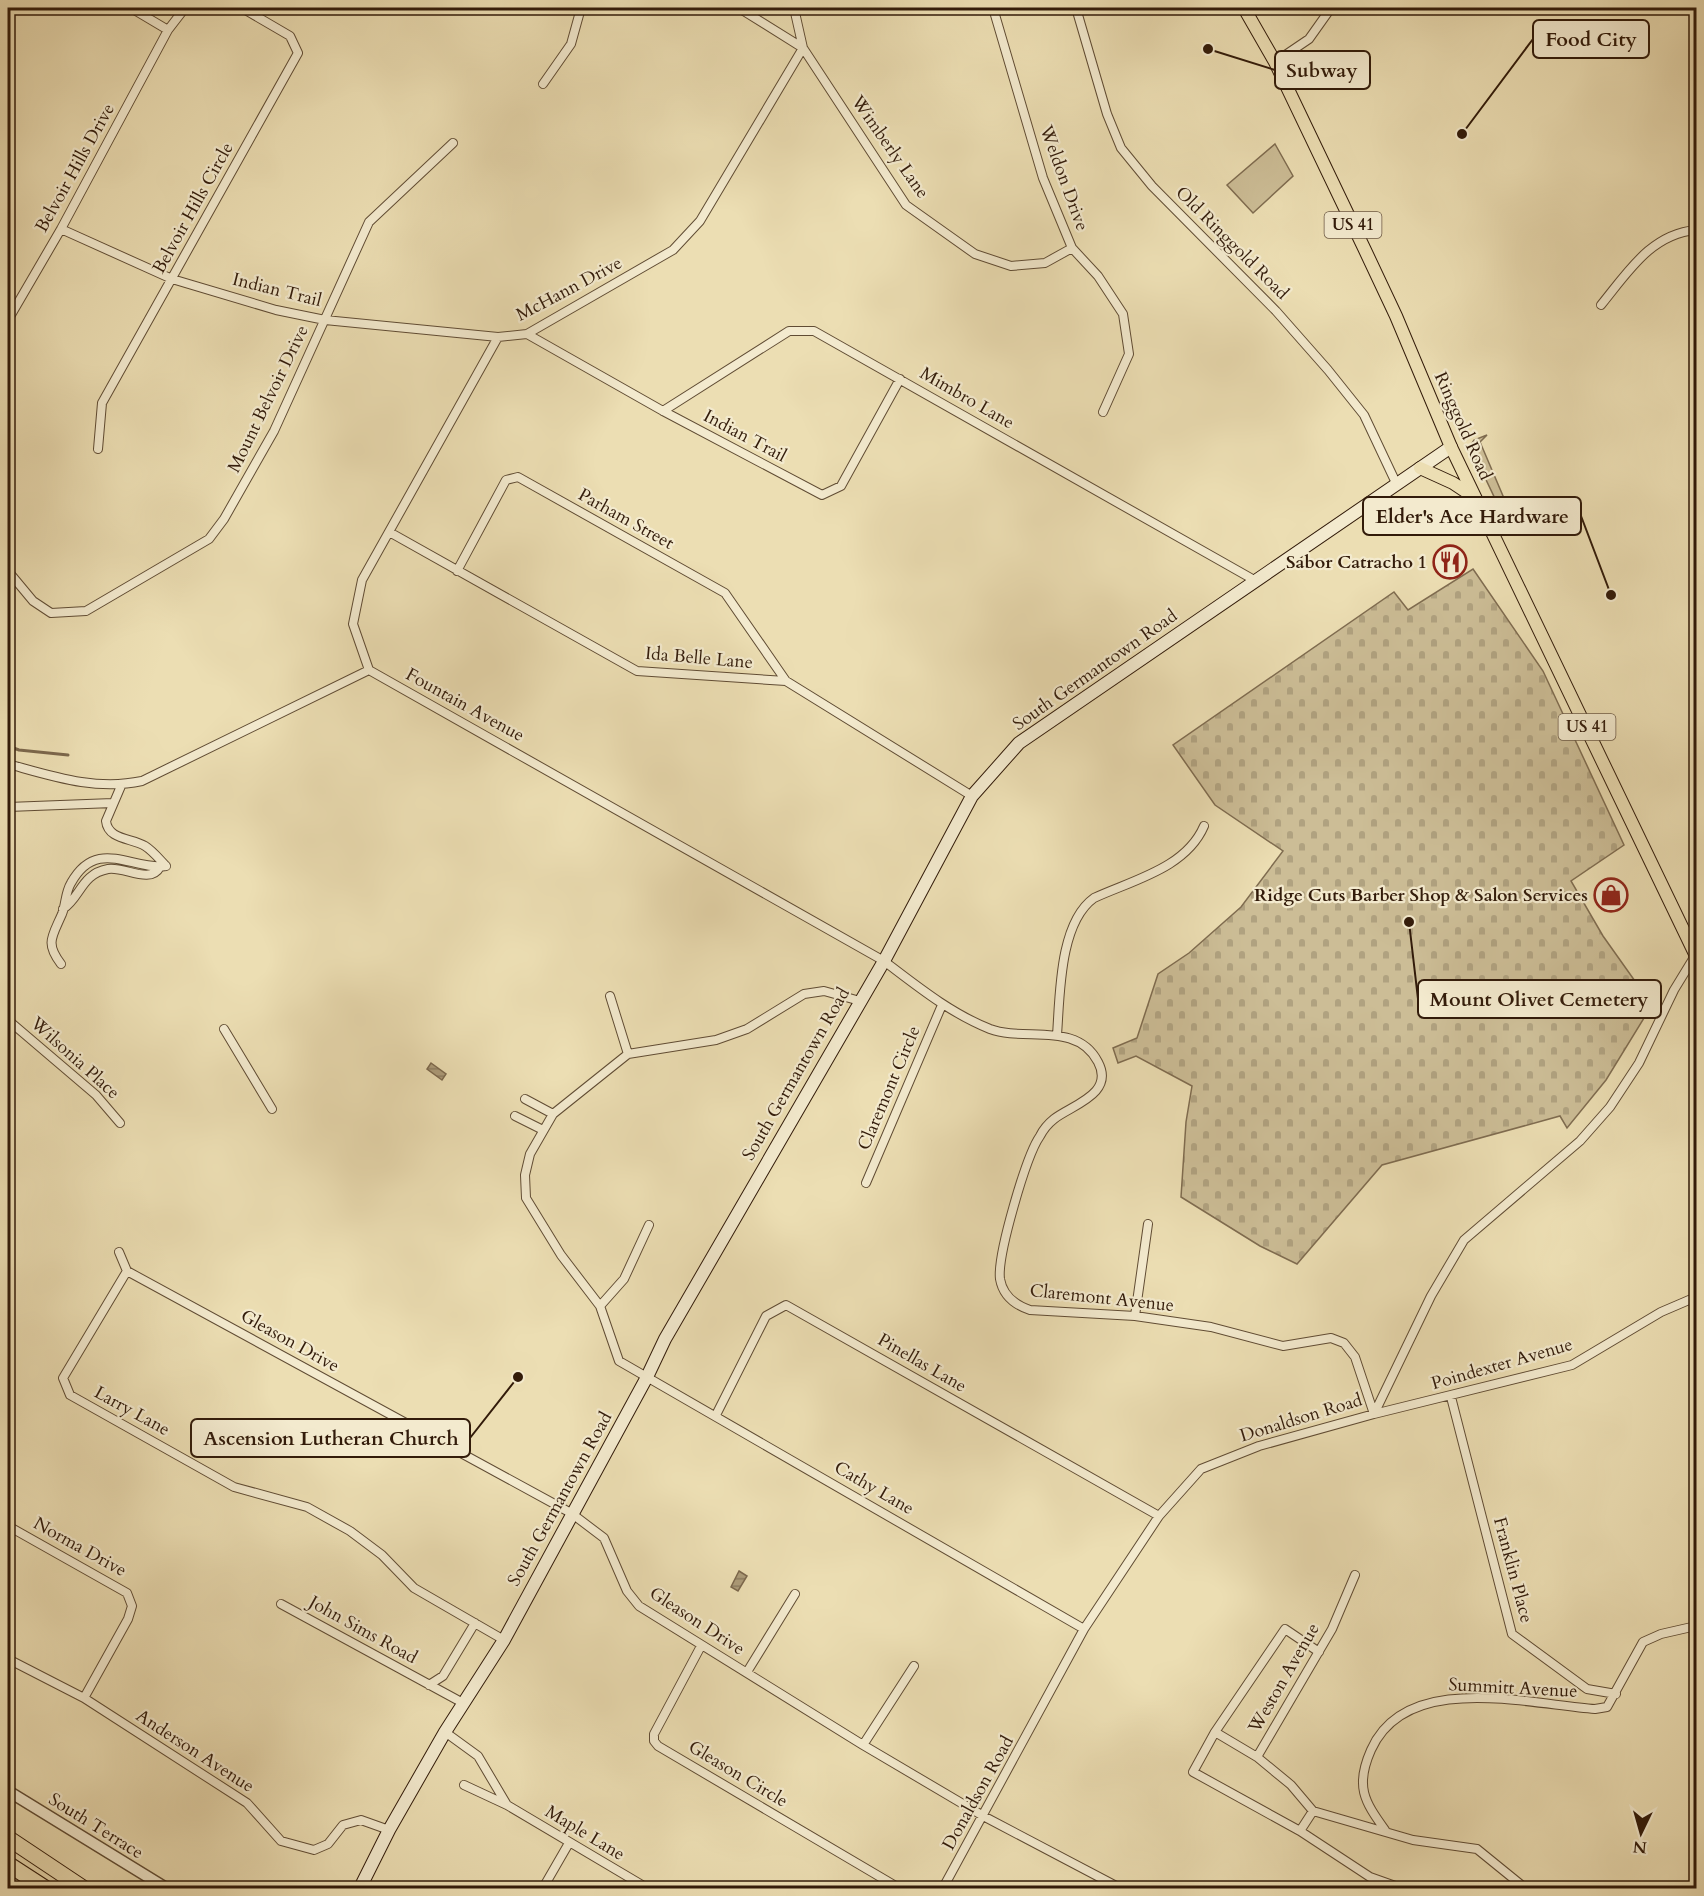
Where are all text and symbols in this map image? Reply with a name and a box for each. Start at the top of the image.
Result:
callout: Food City [1533,20,1649,58]
text: Food City [1545,26,1637,53]
callout: Subway [1275,51,1370,89]
text: Subway [1286,57,1358,84]
street label: Wimberly Lane [845,90,935,204]
street label: Belvoir Hills Drive [29,99,121,237]
street label: Weldon Drive [1033,121,1095,234]
street label: Belvoir Hills Circle [146,138,240,278]
street label: Old Ringgold Road [1170,181,1294,305]
road number: US 41 [1324,212,1382,238]
street label: McHann Drive [512,251,626,327]
street label: Indian Trail [230,267,325,313]
street label: Mount Belvoir Drive [221,321,315,477]
street label: Mimbro Lane [915,361,1019,435]
street label: Ringgold Road [1428,368,1498,485]
street label: Indian Trail [699,404,791,469]
street label: Parham Street [574,482,679,556]
callout: Elder's Ace Hardware [1363,497,1581,535]
text: Elder's Ace Hardware [1375,503,1569,530]
restaurant icon: Sabor Catracho 1 [1432,544,1468,580]
place label: Sabor Catracho 1 [1286,550,1427,575]
street label: South Germantown Road [1008,603,1183,736]
street label: Ida Belle Lane [644,641,754,675]
street label: Fountain Avenue [401,662,529,748]
road number: US 41 [1558,714,1616,740]
shop icon: Ridge Cuts Barber Shop & Salon Services [1593,877,1629,913]
place label: Ridge Cuts Barber Shop & Salon Services [1254,883,1588,908]
callout: Mount Olivet Cemetery [1418,980,1661,1018]
street label: South Germantown Road [736,983,856,1165]
text: Mount Olivet Cemetery [1430,986,1649,1013]
street label: Wilsonia Place [24,1010,125,1105]
street label: Claremont Circle [852,1022,926,1154]
street label: Claremont Avenue [1029,1278,1175,1318]
street label: Gleason Drive [236,1304,344,1378]
street label: Pinellas Lane [873,1327,971,1399]
street label: Poindexter Avenue [1428,1332,1576,1396]
street label: Larry Lane [90,1380,174,1442]
street label: Donaldson Road [1237,1387,1366,1449]
street label: South Germantown Road [502,1407,619,1591]
callout: Ascension Lutheran Church [191,1419,470,1457]
text: Ascension Lutheran Church [203,1425,459,1452]
street label: Cathy Lane [829,1455,919,1521]
street label: Norma Drive [29,1511,131,1583]
street label: Franklin Place [1487,1514,1539,1626]
street label: Gleason Drive [644,1581,750,1661]
street label: John Sims Road [302,1588,422,1670]
street label: Weston Avenue [1242,1619,1326,1738]
street label: Summitt Avenue [1448,1672,1578,1704]
street label: Anderson Avenue [131,1703,259,1799]
street label: Donaldson Road [936,1731,1020,1855]
street label: Gleason Circle [684,1734,792,1814]
street label: South Terrace [44,1787,148,1865]
street label: Maple Lane [540,1799,630,1867]
north arrow [1611,1803,1671,1863]
text: N [1632,1835,1648,1859]

